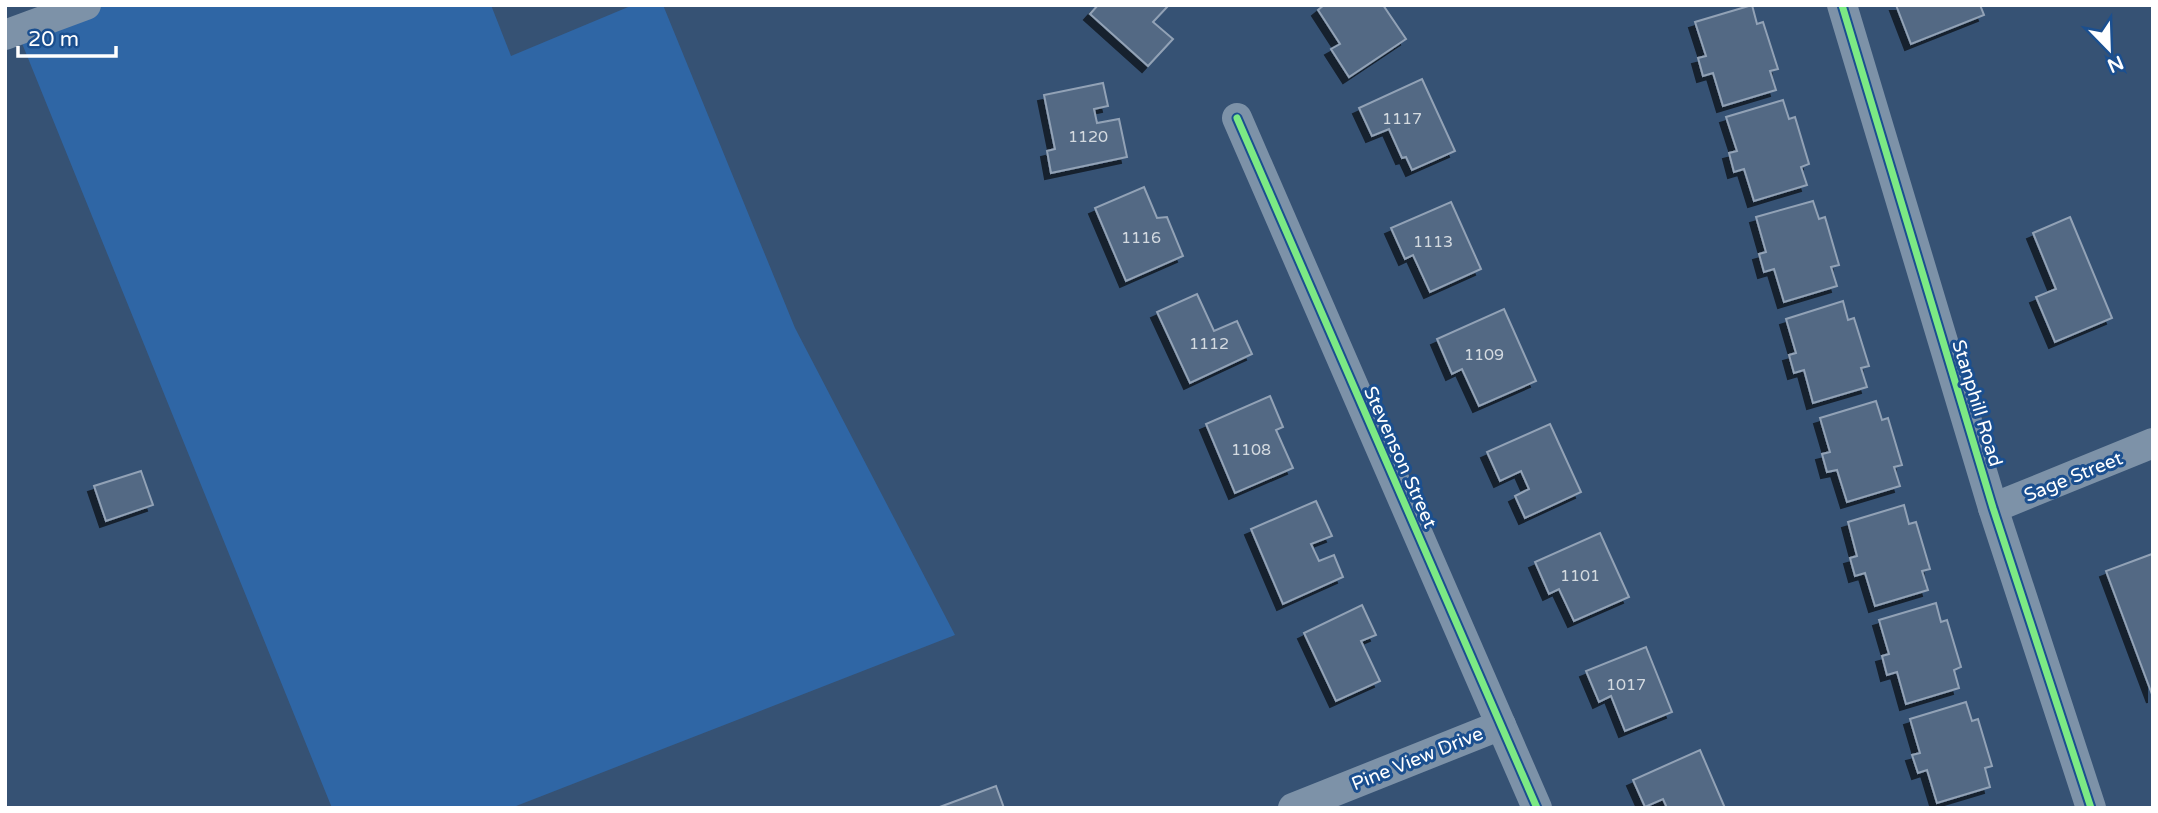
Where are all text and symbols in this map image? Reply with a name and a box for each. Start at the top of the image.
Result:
scale bar [18,14,116,58]
north arrow [2074,14,2144,84]
text: 20 m [28,27,79,52]
text: N [2104,51,2127,77]
house number: 1117 [1382,109,1422,129]
house number: 1120 [1068,127,1108,147]
house number: 1116 [1121,228,1161,248]
house number: 1113 [1413,232,1453,252]
house number: 1112 [1189,334,1229,354]
street label: Stanphill Road [1947,337,2007,469]
house number: 1109 [1464,345,1504,365]
street label: Stevenson Street [1359,383,1441,532]
house number: 1108 [1231,440,1271,460]
street label: Sage Street [2021,447,2126,507]
house number: 1101 [1560,566,1600,586]
house number: 1017 [1606,675,1646,695]
street label: Pine View Drive [1348,723,1486,795]

